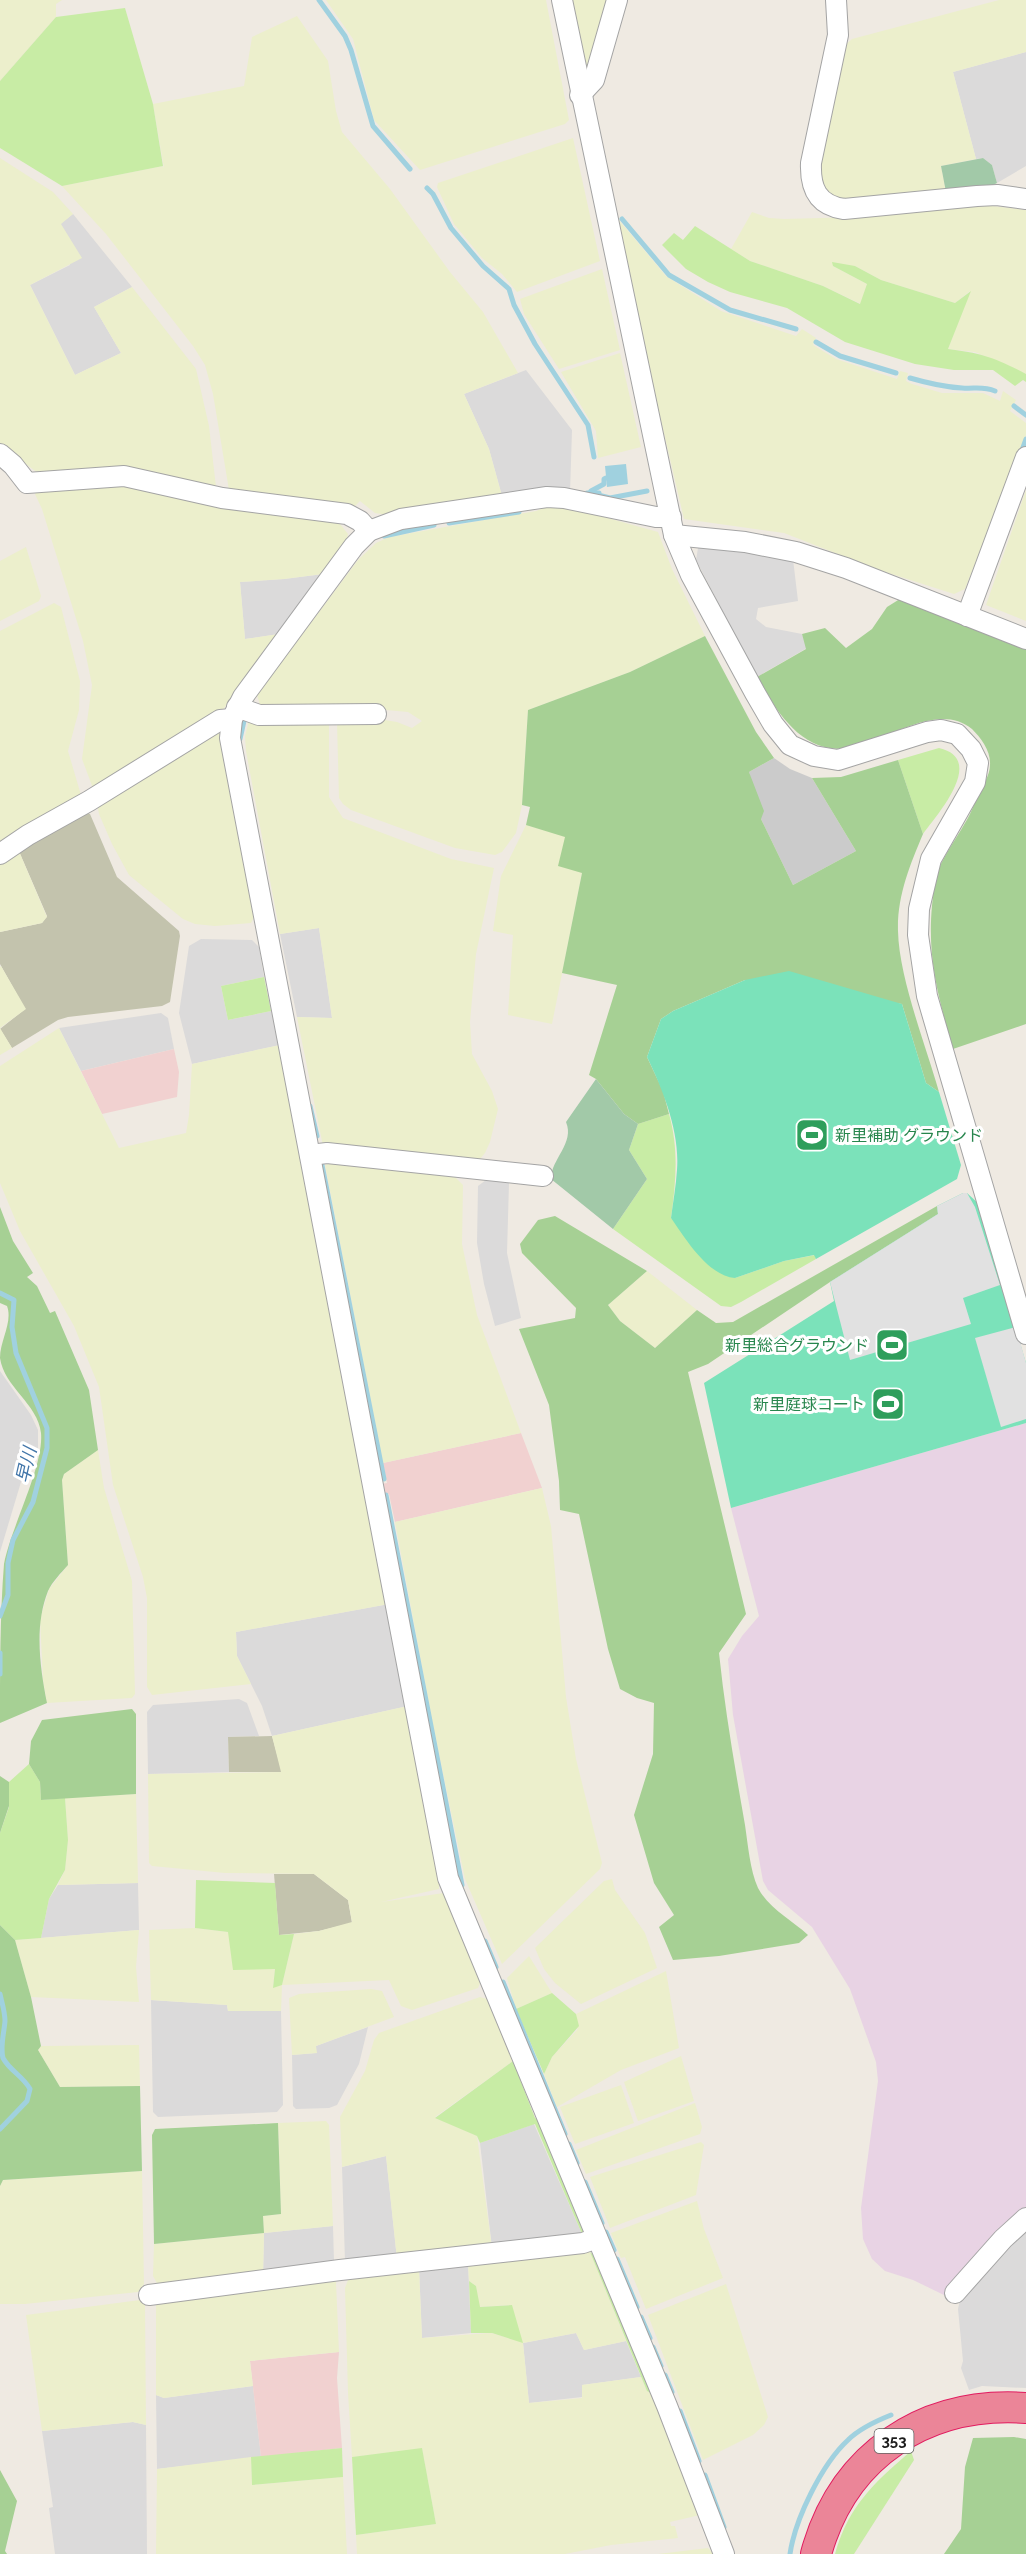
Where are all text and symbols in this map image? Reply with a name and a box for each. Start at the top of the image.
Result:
sports icon: 新里補助 グラウンド [794,1117,830,1153]
place label: 新里補助 グラウンド [835,1126,983,1145]
sports icon: 新里総合グラウンド [874,1327,910,1363]
place label: 新里総合グラウンド [725,1336,869,1355]
sports icon: 新里庭球コート [870,1386,906,1422]
place label: 新里庭球コート [753,1395,865,1414]
water label: 早川 [12,1443,41,1485]
road number: 353 [874,2429,914,2453]

